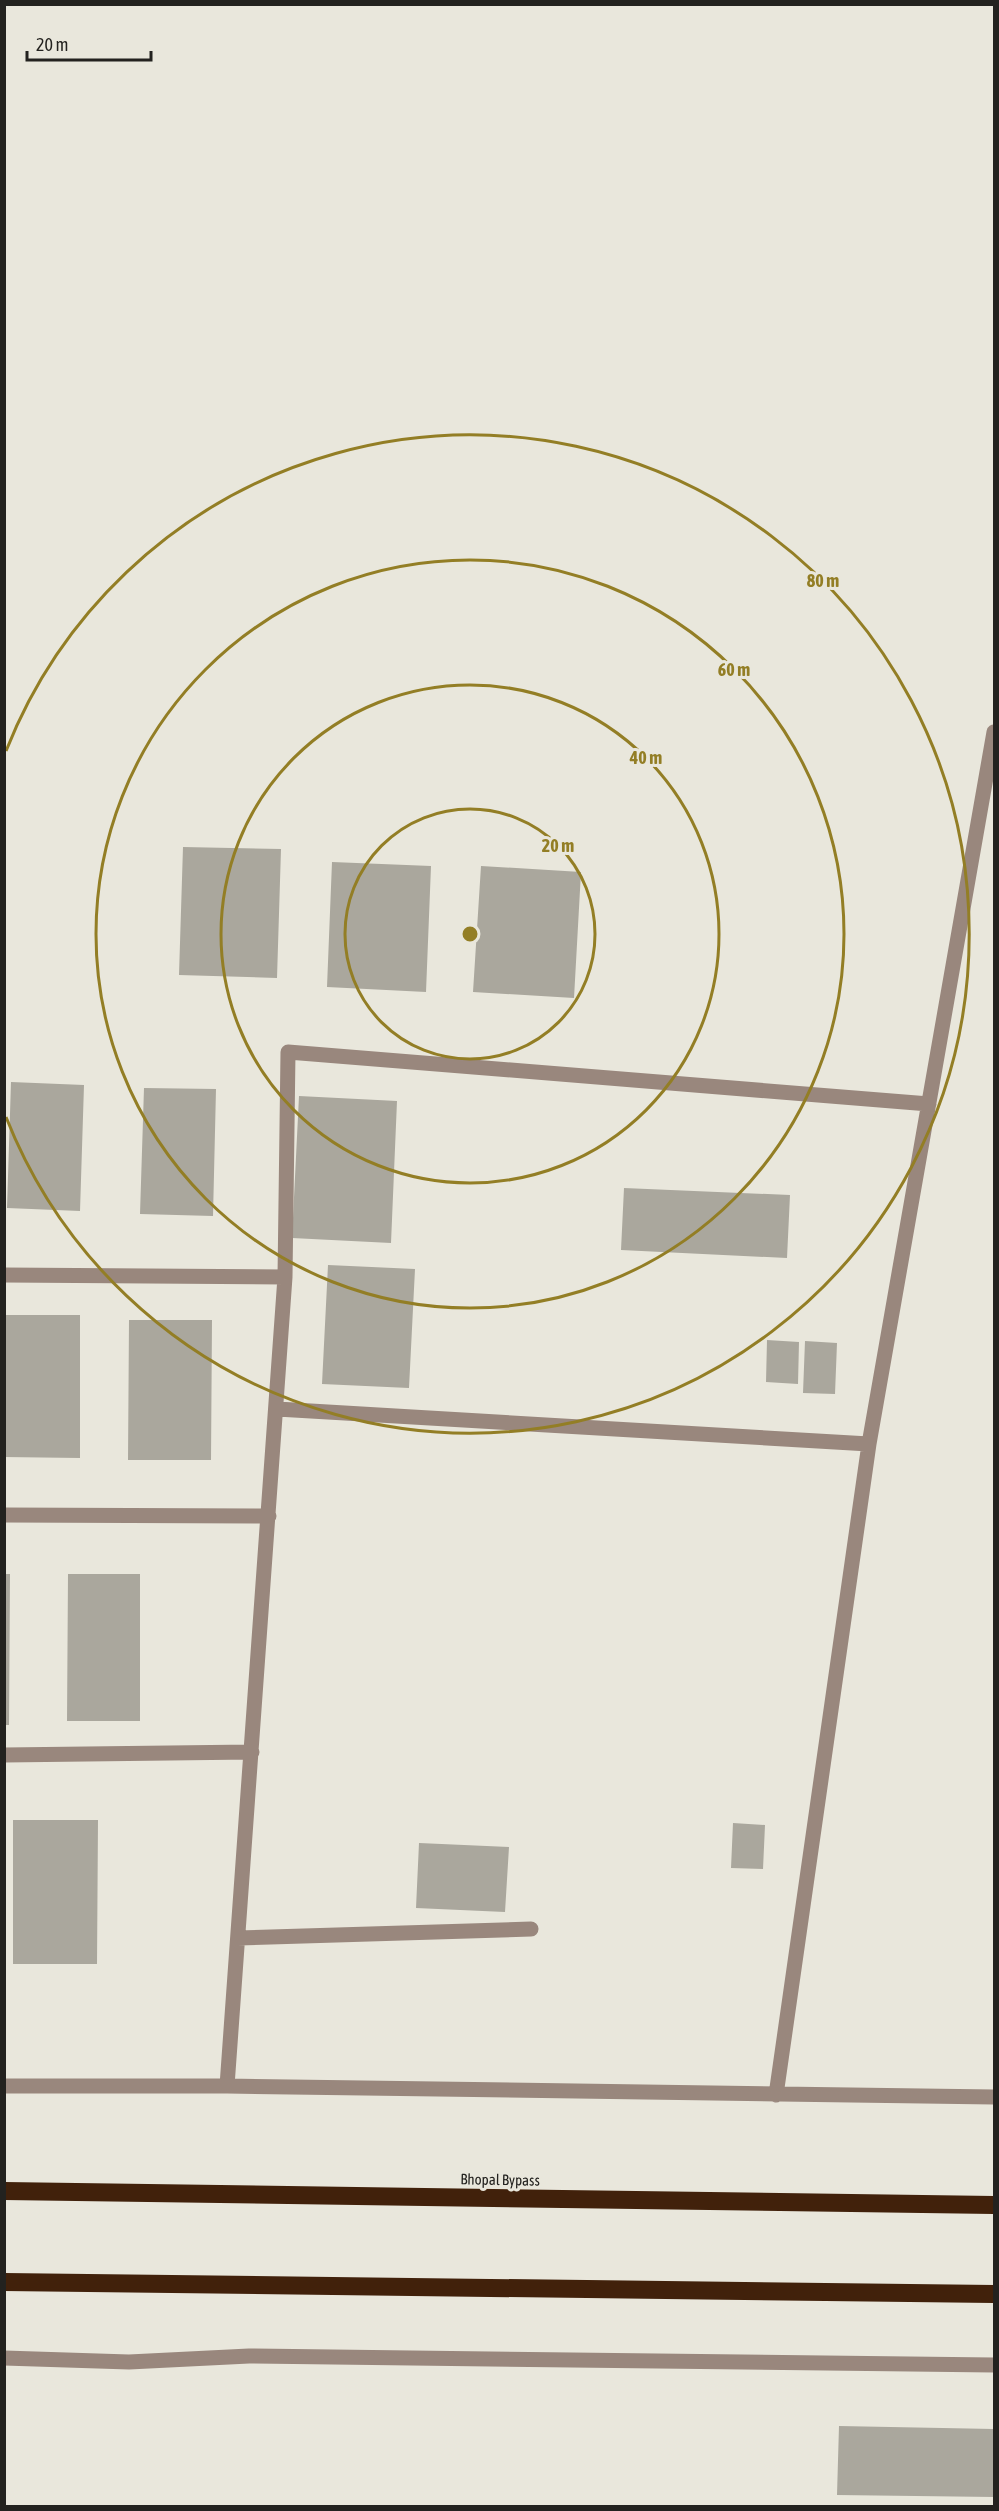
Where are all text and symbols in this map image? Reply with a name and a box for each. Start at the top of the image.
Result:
scale bar [27,24,152,62]
text: 20 m [36,34,68,55]
text: 80 m [807,570,839,591]
text: 60 m [718,659,750,680]
text: 40 m [629,747,662,768]
text: 20 m [542,835,574,856]
centre of rings [460,924,480,944]
street label: Bhopal Bypass [460,2170,540,2189]

